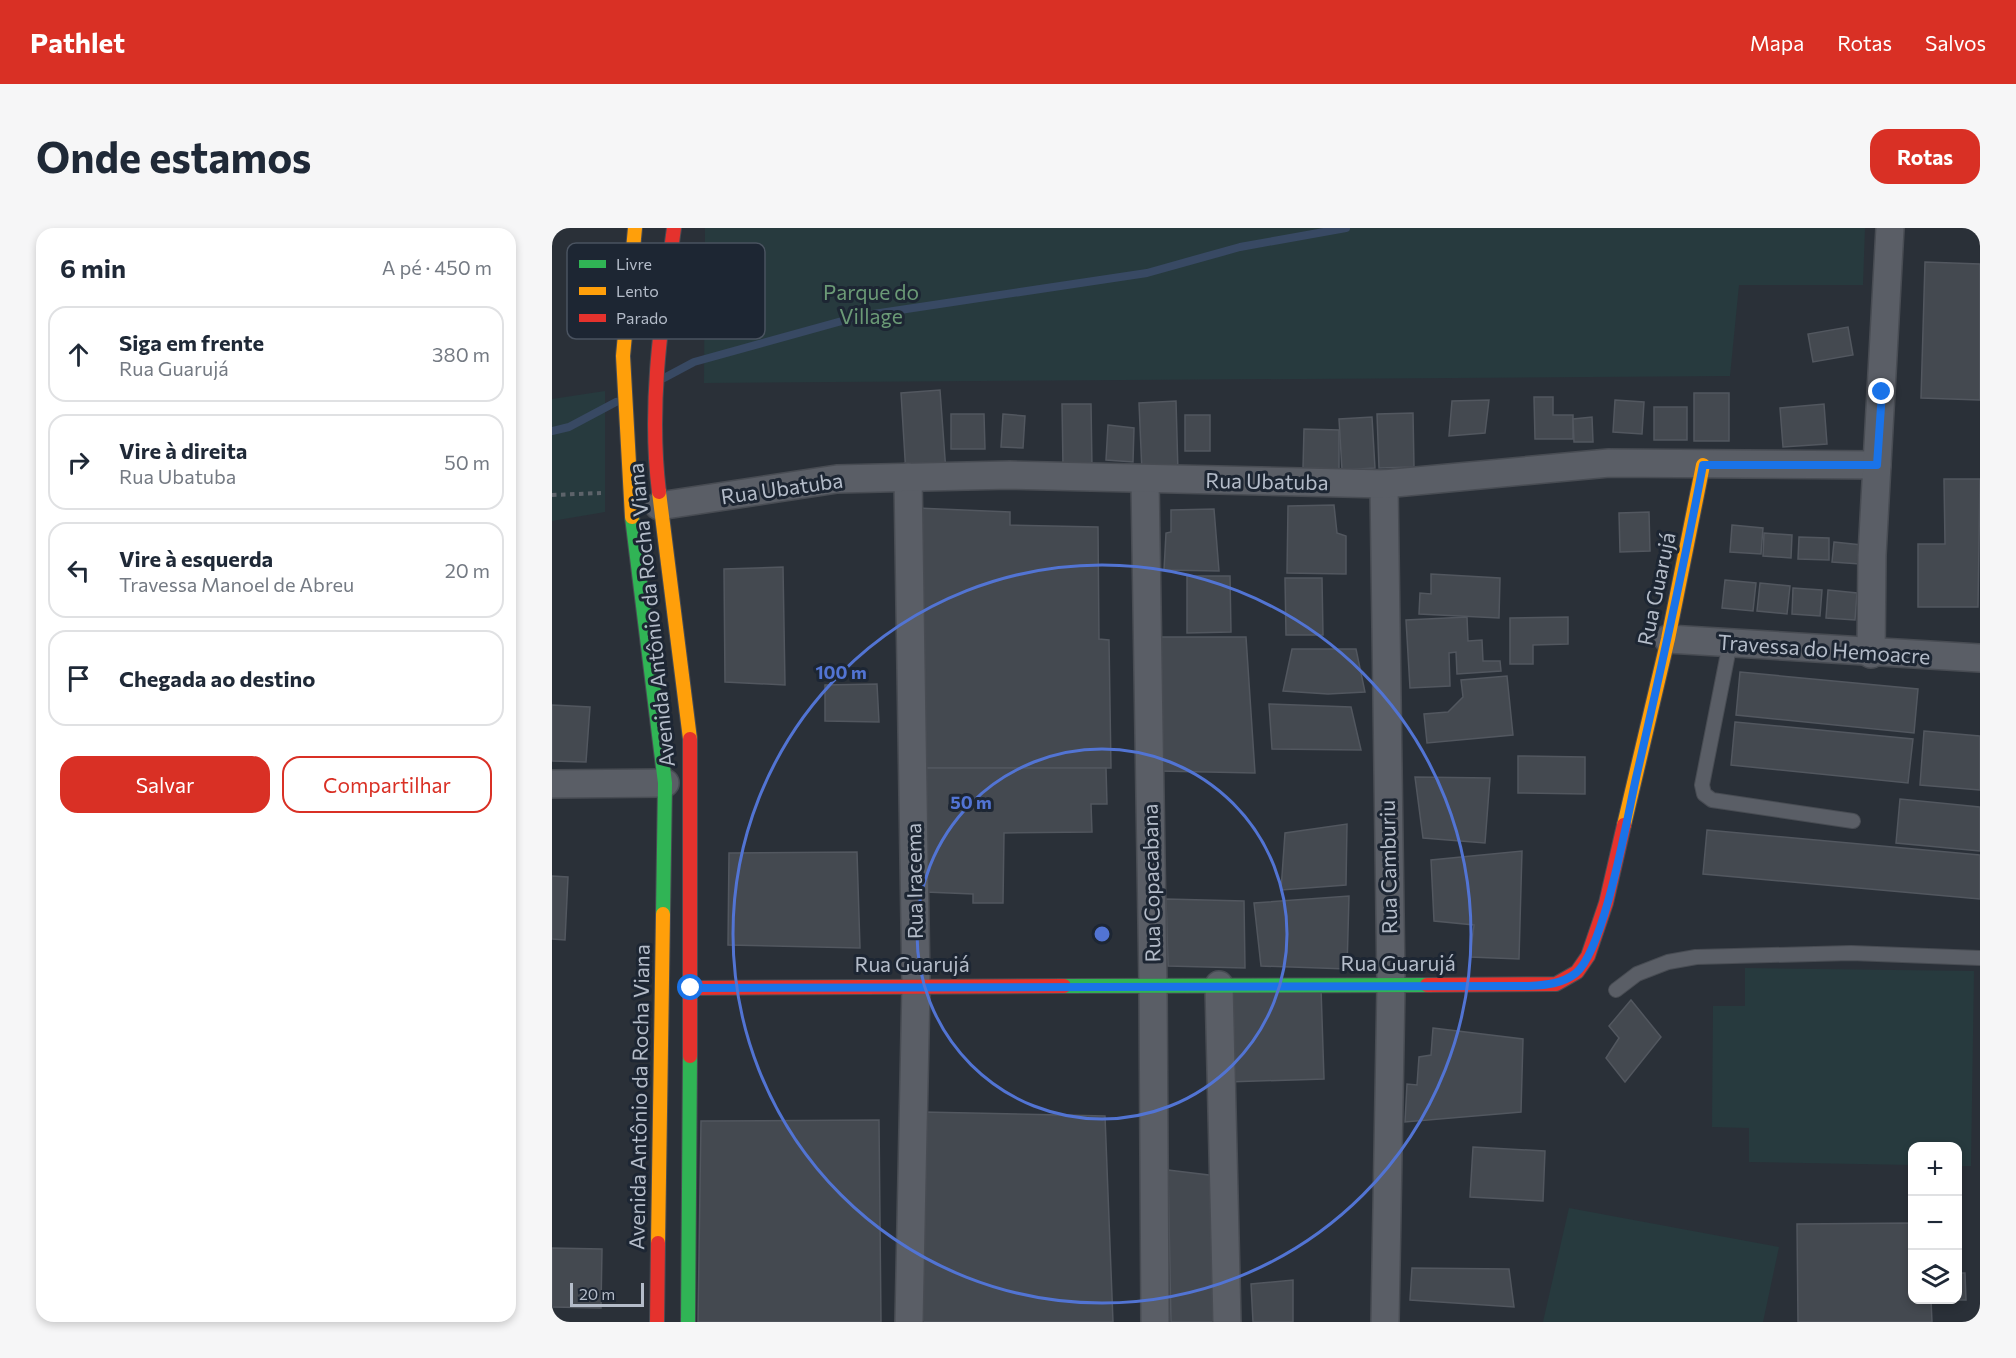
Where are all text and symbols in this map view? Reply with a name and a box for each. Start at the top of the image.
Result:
text: Pathlet [30,25,125,59]
text: Mapa [1750,30,1804,55]
text: Rotas [1837,30,1892,55]
text: Salvos [1925,30,1986,55]
button: Rotas [1870,129,1980,184]
text: Onde estamos [36,130,311,182]
legend [567,243,765,339]
text: 6 min [60,252,126,283]
text: Livre [616,254,652,273]
text: A pé · 450 m [382,255,492,279]
park label: Parque do Village [823,279,919,328]
text: Lento [616,281,659,300]
text: Parado [616,308,668,327]
text: Siga em frente [119,329,264,356]
icon: ahead [62,338,95,371]
text: 380 m [432,342,490,366]
text: Rua Guarujá [119,356,229,380]
route end [1868,378,1894,404]
text: Vire à direita [119,437,247,464]
icon: right [62,446,95,479]
text: 50 m [444,450,490,474]
street label: Avenida Antônio da Rocha Viana [622,462,679,768]
text: Rua Ubatuba [119,464,236,488]
street label: Rua Ubatuba [719,467,845,508]
street label: Rua Ubatuba [1205,467,1329,494]
street label: Rua Guarujá [1631,530,1680,648]
text: Vire à esquerda [119,545,273,572]
icon: left [62,554,95,587]
text: 20 m [445,558,490,582]
text: Travessa Manoel de Abreu [119,572,354,596]
street label: Travessa do Hemoacre [1717,629,1931,668]
text: 100 m [815,661,867,683]
icon: arrive [62,662,95,695]
text: Chegada ao destino [119,665,315,692]
button: Salvar [60,756,270,813]
button: Compartilhar [282,756,492,813]
text: 50 m [950,791,992,813]
street label: Rua Camburiu [1374,800,1401,934]
street label: Rua Copacabana [1137,803,1164,963]
street label: Rua Iracema [900,823,927,939]
centre of rings [1092,924,1112,944]
street label: Avenida Antônio da Rocha Viana [623,944,654,1250]
street label: Rua Guarujá [1340,950,1456,975]
street label: Rua Guarujá [854,951,970,976]
route start [677,974,703,1000]
map controls [1908,1142,1962,1304]
button: + [1908,1142,1962,1196]
button: − [1908,1196,1962,1250]
button: layers [1908,1250,1962,1304]
scale bar [570,1280,644,1308]
text: 20 m [579,1284,615,1303]

